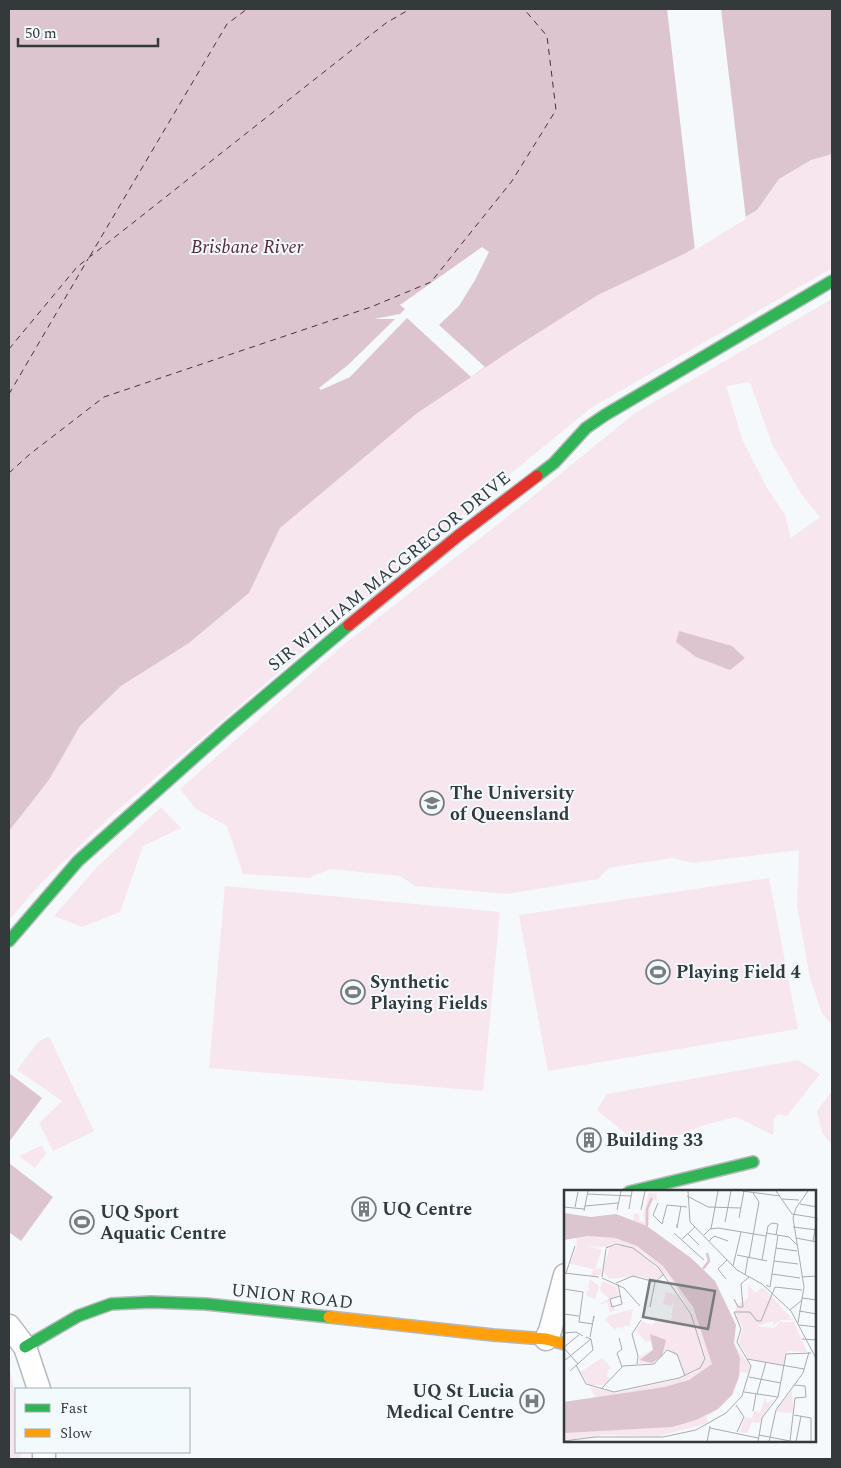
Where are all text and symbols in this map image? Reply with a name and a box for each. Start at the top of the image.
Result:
scale bar [18,15,158,47]
text: 50 m [25,22,57,45]
water label: Brisbane River [191,233,304,262]
street label: SIR WILLIAM MACGREGOR DRIVE [262,465,517,678]
place label: The University of Queensland [450,780,575,828]
school or university icon: The University of Queensland [419,790,445,816]
sports icon: Playing Field 4 [645,959,671,985]
place label: Playing Field 4 [676,959,801,986]
place label: Synthetic Playing Fields [370,969,488,1017]
sports icon: Synthetic Playing Fields [340,979,366,1005]
building icon: Building 33 [576,1127,602,1153]
place label: Building 33 [606,1127,703,1154]
inset map [564,1190,816,1443]
building icon: UQ Centre [351,1196,377,1222]
place label: UQ Centre [382,1196,472,1223]
place label: UQ Sport Aquatic Centre [100,1199,227,1247]
sports icon: UQ Sport Aquatic Centre [69,1209,95,1235]
street label: UNION ROAD [230,1277,354,1316]
place label: UQ St Lucia Medical Centre [386,1378,515,1426]
legend [15,1388,190,1453]
hospital icon: UQ St Lucia Medical Centre [519,1388,545,1414]
text: Fast [60,1397,88,1420]
text: Slow [60,1422,92,1445]

